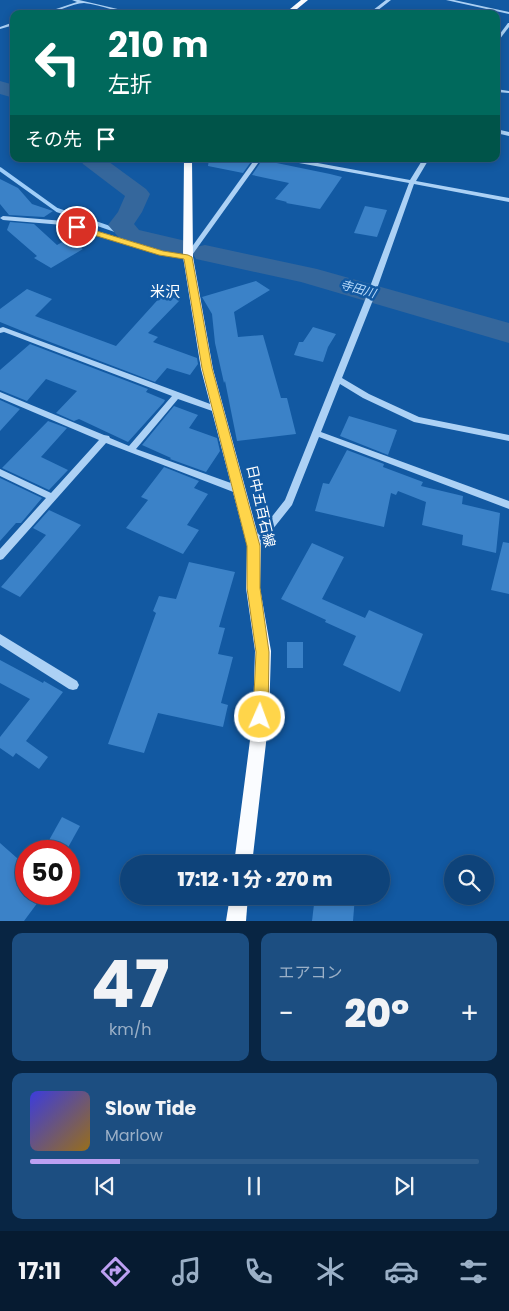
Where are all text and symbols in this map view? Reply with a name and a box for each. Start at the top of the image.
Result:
text: 210 m [108,20,208,69]
icon: left [25,30,90,95]
text: 左折 [108,69,152,100]
icon: arrive [92,125,120,153]
text: その先 [25,126,82,153]
pin [56,206,98,248]
icon: arrive [63,213,91,241]
water label: 寺田川 [338,275,380,302]
district label: 米沢 [150,281,180,302]
street label: 日中五百石線 [242,463,280,549]
position arrow [233,690,285,742]
speed limit sign: 50 [15,840,80,905]
map controls [444,855,494,905]
button: search [444,855,494,905]
text: 17:12 · 1 分 · 270 m [177,866,333,893]
text: 47 [91,939,170,1030]
text: エアコン [279,961,343,984]
text: 20° [344,987,409,1040]
text: − [279,994,294,1033]
text: + [460,994,479,1033]
text: km/h [109,1018,152,1041]
text: Slow Tide [105,1095,196,1122]
text: Marlow [105,1124,163,1147]
icon: previous [91,1172,119,1200]
icon: pause [240,1172,268,1200]
icon: next [390,1172,418,1200]
icon: directions [98,1254,133,1289]
icon: music [169,1254,204,1289]
icon: phone [241,1254,276,1289]
icon: climate [313,1254,348,1289]
icon: car [384,1254,419,1289]
icon: filters [456,1254,491,1289]
text: 17:11 [18,1256,61,1287]

